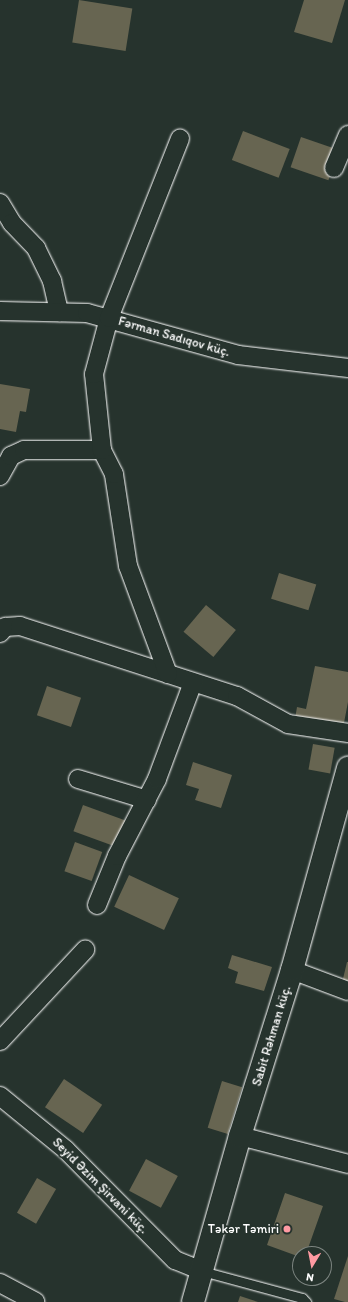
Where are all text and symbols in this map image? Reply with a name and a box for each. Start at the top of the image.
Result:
street label: Fərman Sadıqov küç. [116,314,232,360]
street label: Sabit Rəhman küç. [249,984,295,1088]
street label: Seyid Əzim Şirvani küç. [49,1135,151,1237]
place label: Təkər Təmiri [208,1221,279,1237]
marker: Təkər Təmiri [282,1224,292,1234]
north arrow [292,1246,332,1286]
text: N [305,1270,315,1284]

